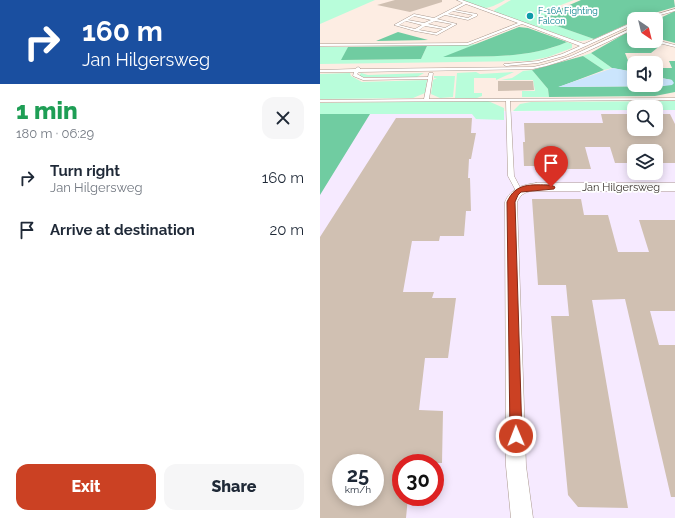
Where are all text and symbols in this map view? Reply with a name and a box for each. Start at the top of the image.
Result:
place label: F-16A Fighting Falcon [538,6,598,26]
marker: F-16A Fighting Falcon [525,11,535,21]
north arrow [627,12,663,48]
map controls [627,12,663,180]
text: 160 m [82,15,163,48]
icon: right [16,16,68,68]
text: Jan Hilgersweg [82,49,210,70]
button: sound [627,56,663,92]
text: 1 min [16,96,78,125]
button: close [262,97,304,139]
button: search [627,100,663,136]
text: 180 m · 06:29 [16,126,94,141]
button: layers [627,144,663,180]
pin [534,146,568,187]
icon: arrive [540,152,562,174]
text: Turn right [50,162,120,180]
icon: right [16,167,38,189]
text: 160 m [262,169,304,187]
text: Jan Hilgersweg [50,180,142,195]
street label: Jan Hilgersweg [582,181,660,194]
icon: arrive [16,219,38,241]
text: Arrive at destination [50,221,195,239]
text: 20 m [269,221,304,239]
position arrow [495,415,537,457]
speed limit sign: 30 [392,454,444,506]
text: 25 [347,463,369,487]
button: Exit [16,464,156,510]
button: Share [164,464,304,510]
text: km/h [345,484,371,495]

